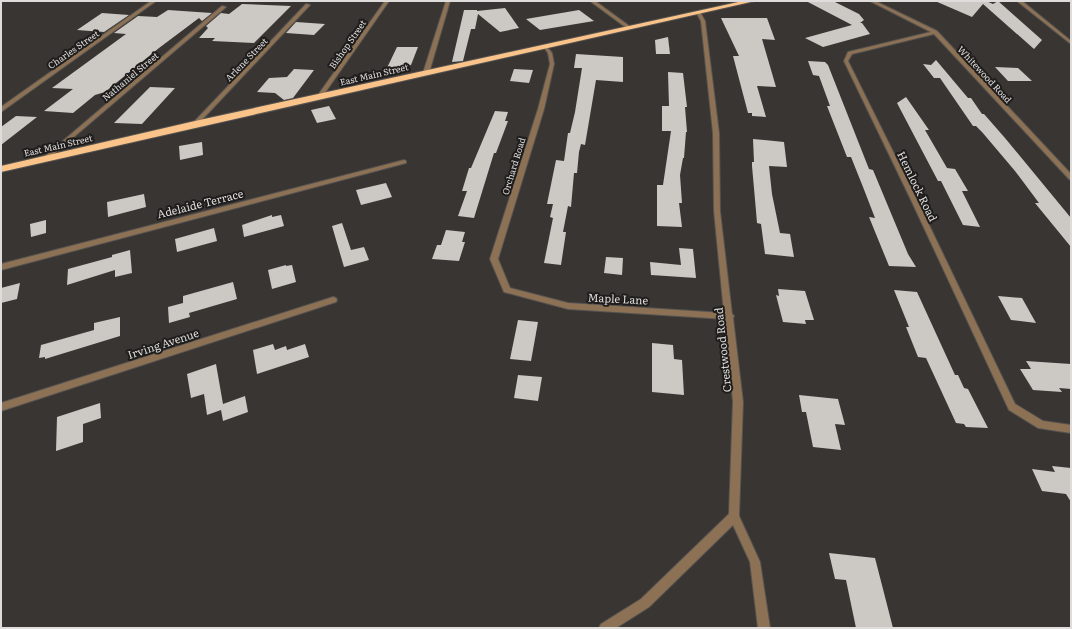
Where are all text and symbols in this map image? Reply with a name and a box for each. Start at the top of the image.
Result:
street label: Bishop Street [325,16,369,71]
street label: Charles Street [44,26,102,72]
street label: Arlene Street [221,34,271,84]
street label: Whitewood Road [955,42,1016,106]
street label: Nathaniel Street [99,48,162,104]
street label: East Main Street [338,59,410,89]
street label: East Main Street [22,130,94,160]
street label: Orchard Road [498,135,529,196]
street label: Hemlock Road [894,148,942,224]
street label: Adelaide Terrace [155,184,245,221]
street label: Maple Lane [587,288,649,308]
street label: Crestwood Road [710,307,734,393]
street label: Irving Avenue [125,324,201,362]

